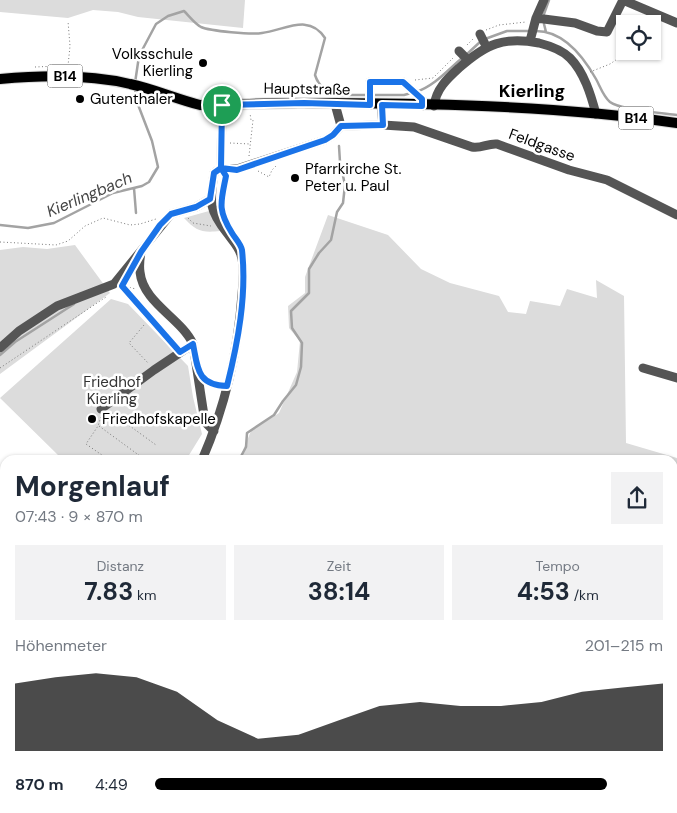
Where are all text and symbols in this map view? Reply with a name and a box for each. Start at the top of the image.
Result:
map controls [616,15,661,60]
button: locate [616,15,661,60]
place label: Volksschule Kierling [112,44,193,81]
marker: Volksschule Kierling [197,57,209,69]
road number: B14 [48,64,82,88]
street label: Hauptstraße [263,78,351,100]
district label: Kierling [499,79,565,103]
pin [201,84,243,126]
place label: Gutenthaler [90,89,173,109]
icon: arrive [208,91,236,119]
marker: Gutenthaler [74,93,86,105]
road number: B14 [618,106,654,130]
street label: Feldgasse [506,124,578,166]
place label: Pfarrkirche St. Peter u. Paul [305,159,401,196]
water label: Kierlingbach [43,167,135,222]
marker: Pfarrkirche St. Peter u. Paul [289,172,301,184]
park label: Friedhof Kierling [83,372,141,409]
place label: Friedhofskapelle [102,409,216,429]
marker: Friedhofskapelle [86,413,98,425]
text: Morgenlauf [15,468,170,505]
button: share [611,472,663,524]
text: 07:43 · 9 × 870 m [15,506,143,527]
text: Distanz [97,557,144,575]
text: Zeit [327,557,351,575]
text: Tempo [536,557,580,575]
text: 7.83 [84,575,133,608]
text: 38:14 [308,575,370,608]
text: 4:53 [517,575,570,608]
text: km [133,586,157,604]
text: /km [570,586,599,604]
text: Höhenmeter [15,635,107,656]
text: 201–215 m [585,635,663,656]
text: 870 m [15,774,64,795]
text: 4:49 [95,774,128,795]

